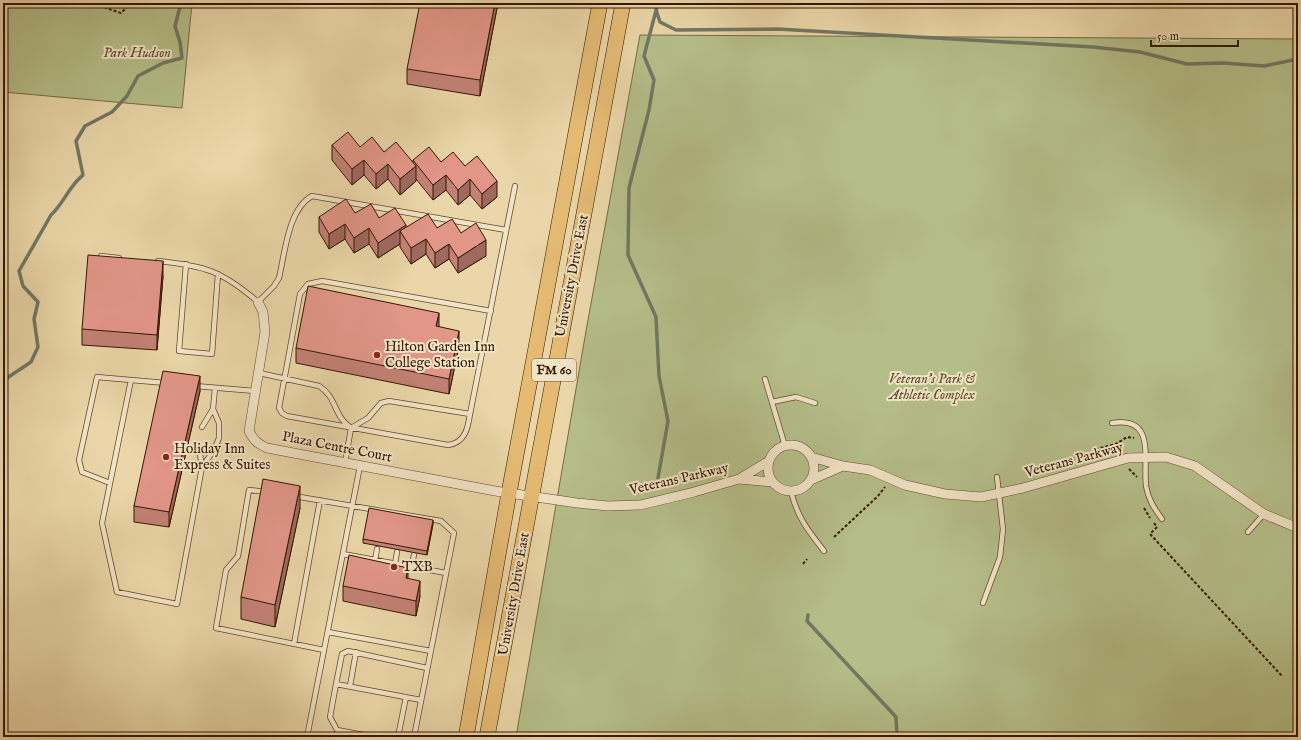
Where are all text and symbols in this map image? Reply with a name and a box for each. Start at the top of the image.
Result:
scale bar [1151,22,1238,48]
text: 50 m [1157,29,1179,44]
park label: Park Hudson [103,44,171,62]
street label: University Drive East [551,213,593,339]
place label: Hilton Garden Inn College Station [385,338,496,372]
marker: Hilton Garden Inn College Station [372,350,382,360]
road number: FM 60 [532,359,576,381]
park label: Veteran's Park & Athletic Complex [887,370,976,404]
street label: Plaza Centre Court [281,428,394,467]
street label: Veterans Parkway [1022,438,1125,482]
place label: Holiday Inn Express & Suites [174,440,270,474]
marker: Holiday Inn Express & Suites [161,452,171,462]
street label: Veterans Parkway [627,459,730,499]
street label: University Drive East [494,531,534,657]
place label: TXB [402,558,433,576]
marker: TXB [389,562,399,572]

